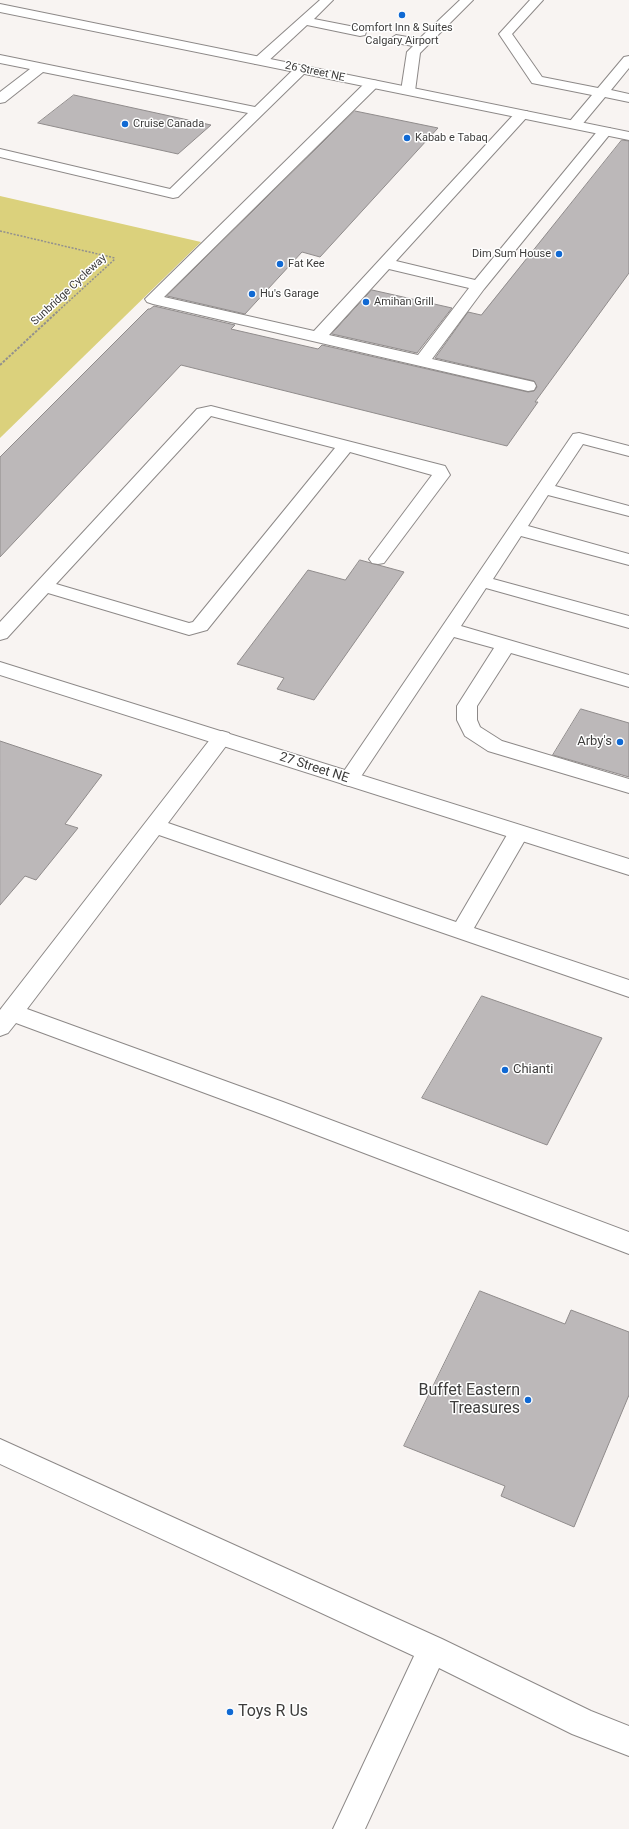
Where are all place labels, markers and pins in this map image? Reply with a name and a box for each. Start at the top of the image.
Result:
marker: Comfort Inn & Suites Calgary Airport [397,10,407,20]
place label: Comfort Inn & Suites Calgary Airport [351,21,453,47]
place label: Cruise Canada [133,117,204,131]
marker: Cruise Canada [120,119,130,129]
place label: Kabab e Tabaq [415,131,488,145]
marker: Kabab e Tabaq [402,133,412,143]
place label: Dim Sum House [472,247,551,261]
marker: Dim Sum House [554,249,564,259]
place label: Fat Kee [288,257,325,271]
marker: Fat Kee [275,259,285,269]
place label: Hu's Garage [260,287,319,301]
marker: Hu's Garage [247,289,257,299]
place label: Amihan Grill [374,295,434,309]
marker: Amihan Grill [361,297,371,307]
place label: Arby's [577,734,612,750]
marker: Arby's [615,737,625,747]
place label: Chianti [513,1062,553,1078]
marker: Chianti [500,1065,510,1075]
place label: Buffet Eastern Treasures [419,1381,520,1419]
marker: Buffet Eastern Treasures [523,1395,533,1405]
place label: Toys R Us [238,1702,308,1722]
marker: Toys R Us [225,1707,235,1717]

